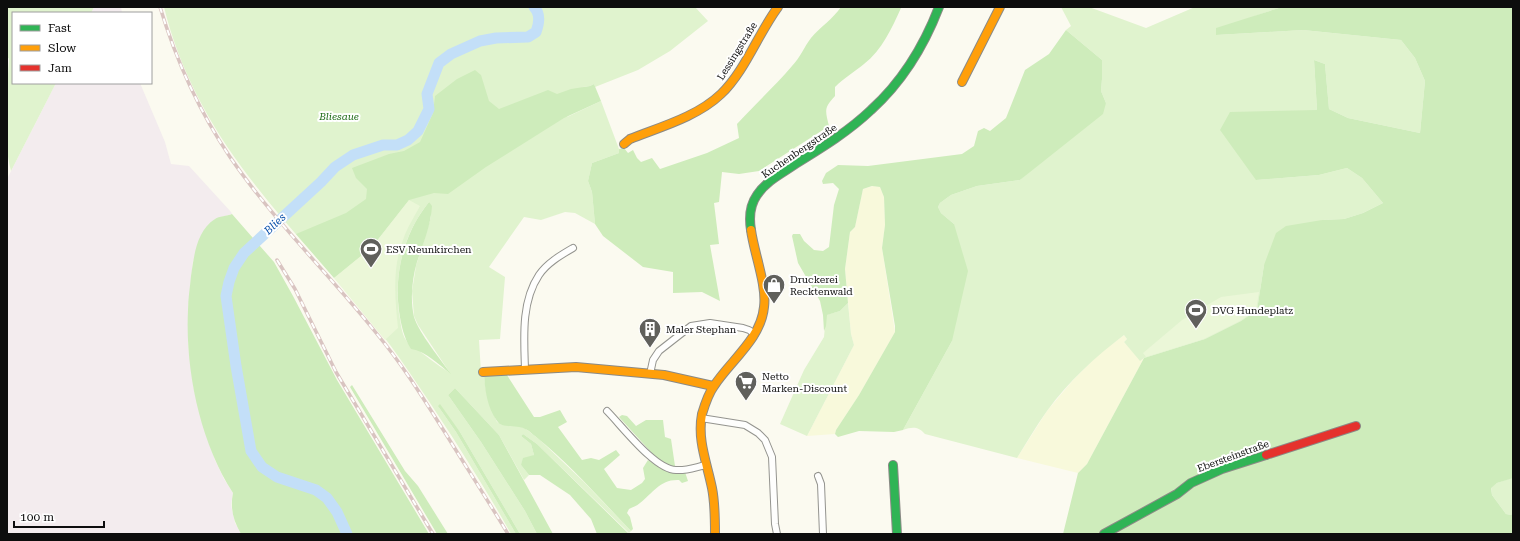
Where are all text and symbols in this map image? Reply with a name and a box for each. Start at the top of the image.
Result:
legend [12,12,152,84]
street label: Lessingstraße [715,20,759,82]
text: Fast [48,21,72,35]
text: Slow [48,41,76,55]
text: Jam [48,61,72,75]
park label: Bliesaue [318,111,359,122]
street label: Kuchenbergstraße [759,121,839,180]
water label: Blies [261,211,288,238]
sports icon: ESV Neunkirchen [358,236,384,269]
place label: ESV Neunkirchen [386,244,472,255]
shop icon: Druckerei Recktenwald [761,272,787,305]
place label: Druckerei Recktenwald [790,274,853,297]
sports icon: DVG Hundeplatz [1183,297,1209,330]
place label: DVG Hundeplatz [1212,305,1293,316]
building icon: Maler Stephan [637,316,663,349]
place label: Maler Stephan [666,324,737,335]
supermarket icon: Netto Marken-Discount [733,369,759,402]
place label: Netto Marken-Discount [762,371,847,394]
street label: Ebersteinstraße [1196,438,1271,474]
scale bar [14,503,104,529]
text: 100 m [20,510,54,524]

